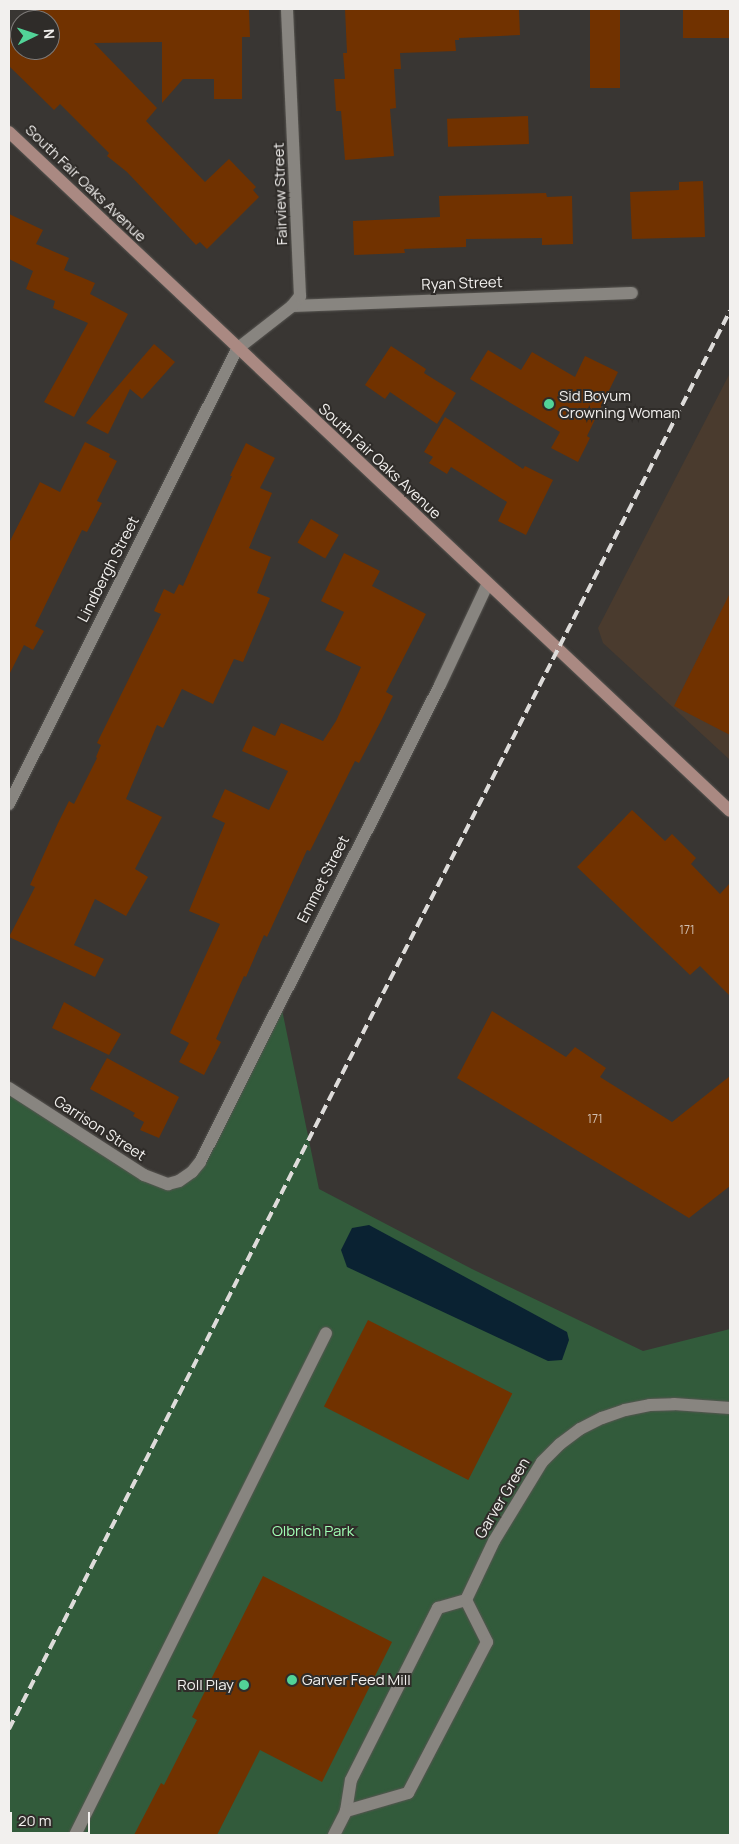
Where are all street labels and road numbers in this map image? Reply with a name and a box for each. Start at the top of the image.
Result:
street label: South Fair Oaks Avenue [22,121,150,245]
street label: Fairview Street [269,142,291,246]
street label: Ryan Street [421,273,503,293]
street label: South Fair Oaks Avenue [315,399,445,523]
street label: Lindbergh Street [74,513,142,625]
street label: Emmet Street [293,832,353,926]
street label: Garrison Street [51,1092,149,1164]
street label: Garver Green [471,1454,533,1542]

